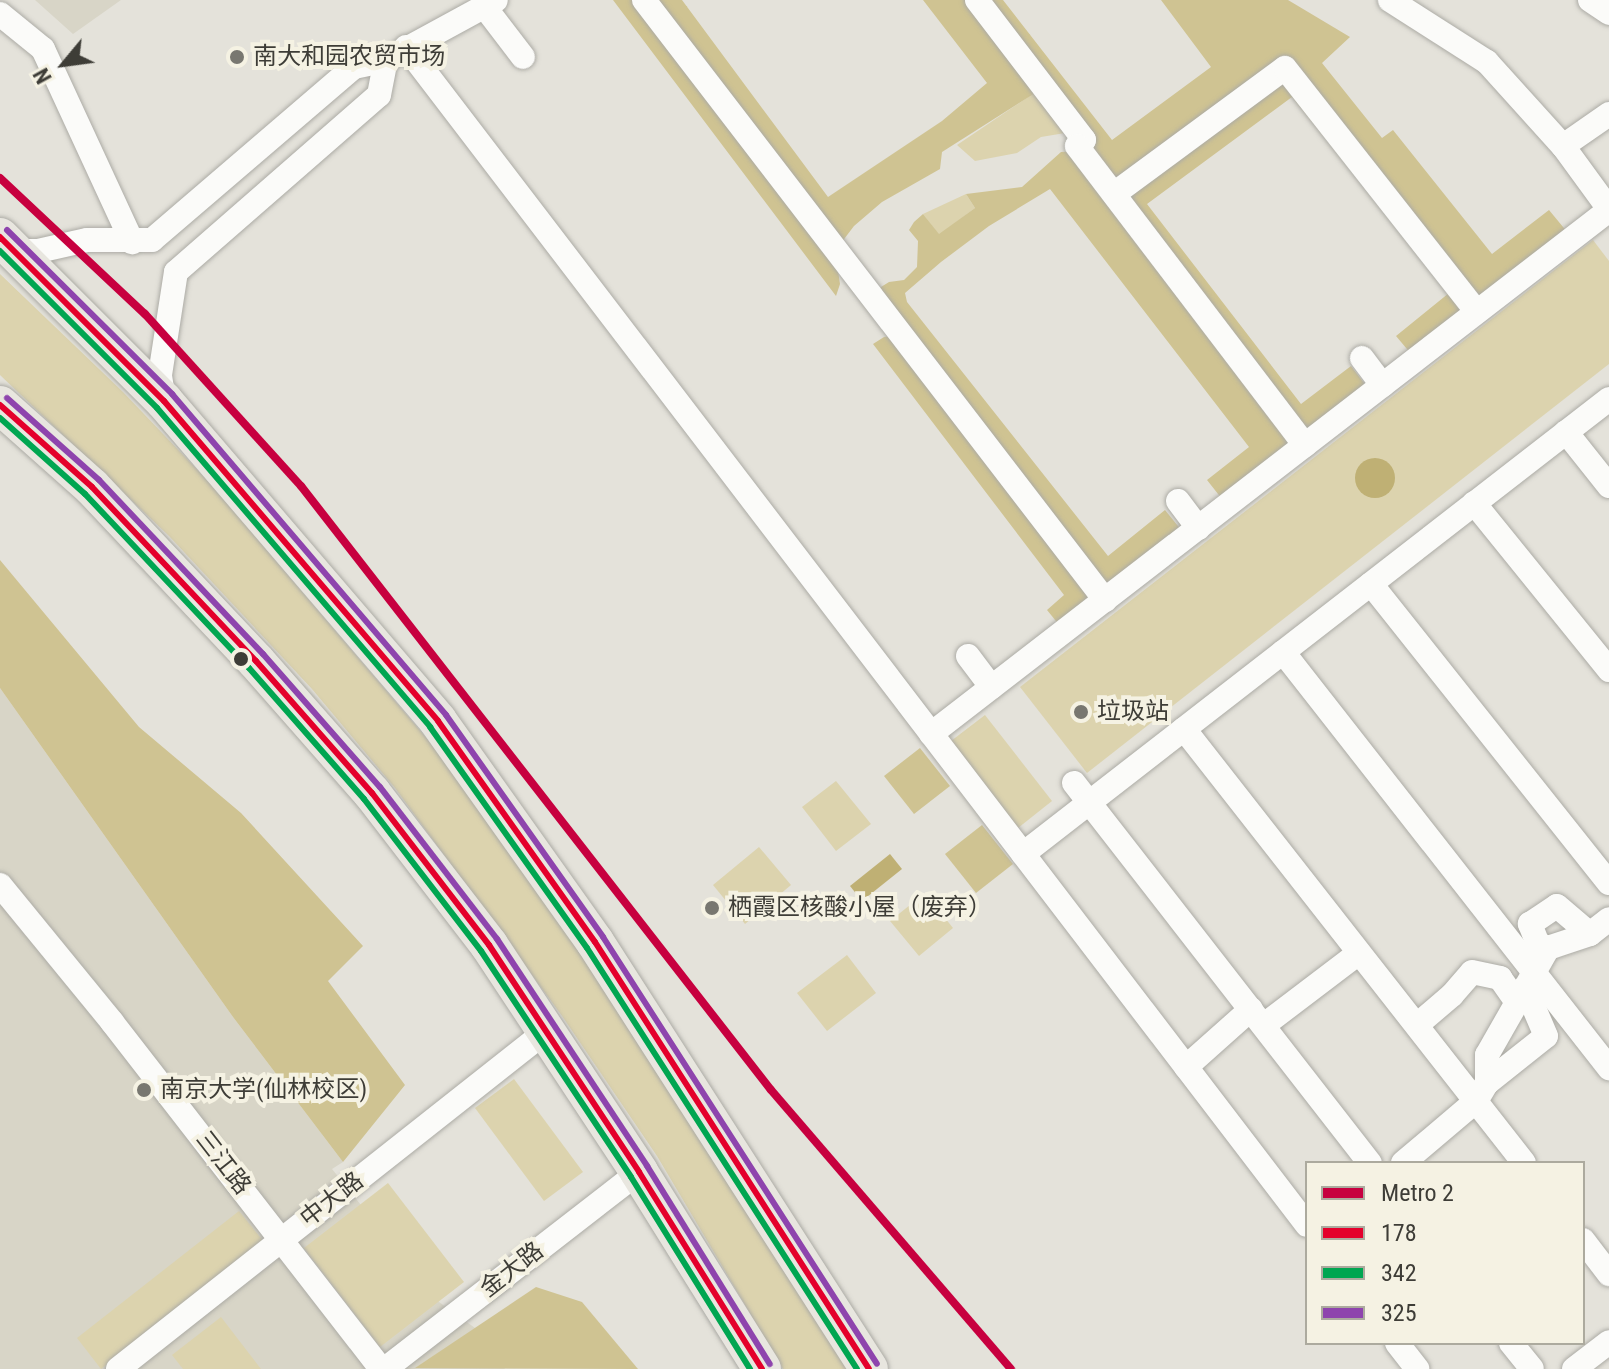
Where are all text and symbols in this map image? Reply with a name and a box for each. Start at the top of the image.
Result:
north arrow [24,24,104,104]
place label: 南大和园农贸市场 [253,43,445,71]
marker: 南大和园农贸市场 [228,48,246,66]
text: N [28,64,57,88]
unlabelled marker [233,651,249,667]
place label: 垃圾站 [1097,698,1169,726]
marker: 垃圾站 [1072,703,1090,721]
place label: 栖霞区核酸小屋（废弃） [728,894,992,922]
marker: 栖霞区核酸小屋（废弃） [703,899,721,917]
place label: 南京大学(仙林校区) [160,1076,367,1104]
marker: 南京大学(仙林校区) [135,1081,153,1099]
street label: 三江路 [189,1126,257,1200]
legend [1305,1161,1585,1345]
street label: 中大路 [295,1166,369,1234]
text: Metro 2 [1381,1179,1454,1207]
text: 178 [1381,1219,1417,1247]
street label: 金大路 [475,1236,549,1304]
text: 342 [1381,1259,1417,1287]
text: 325 [1381,1299,1417,1327]

